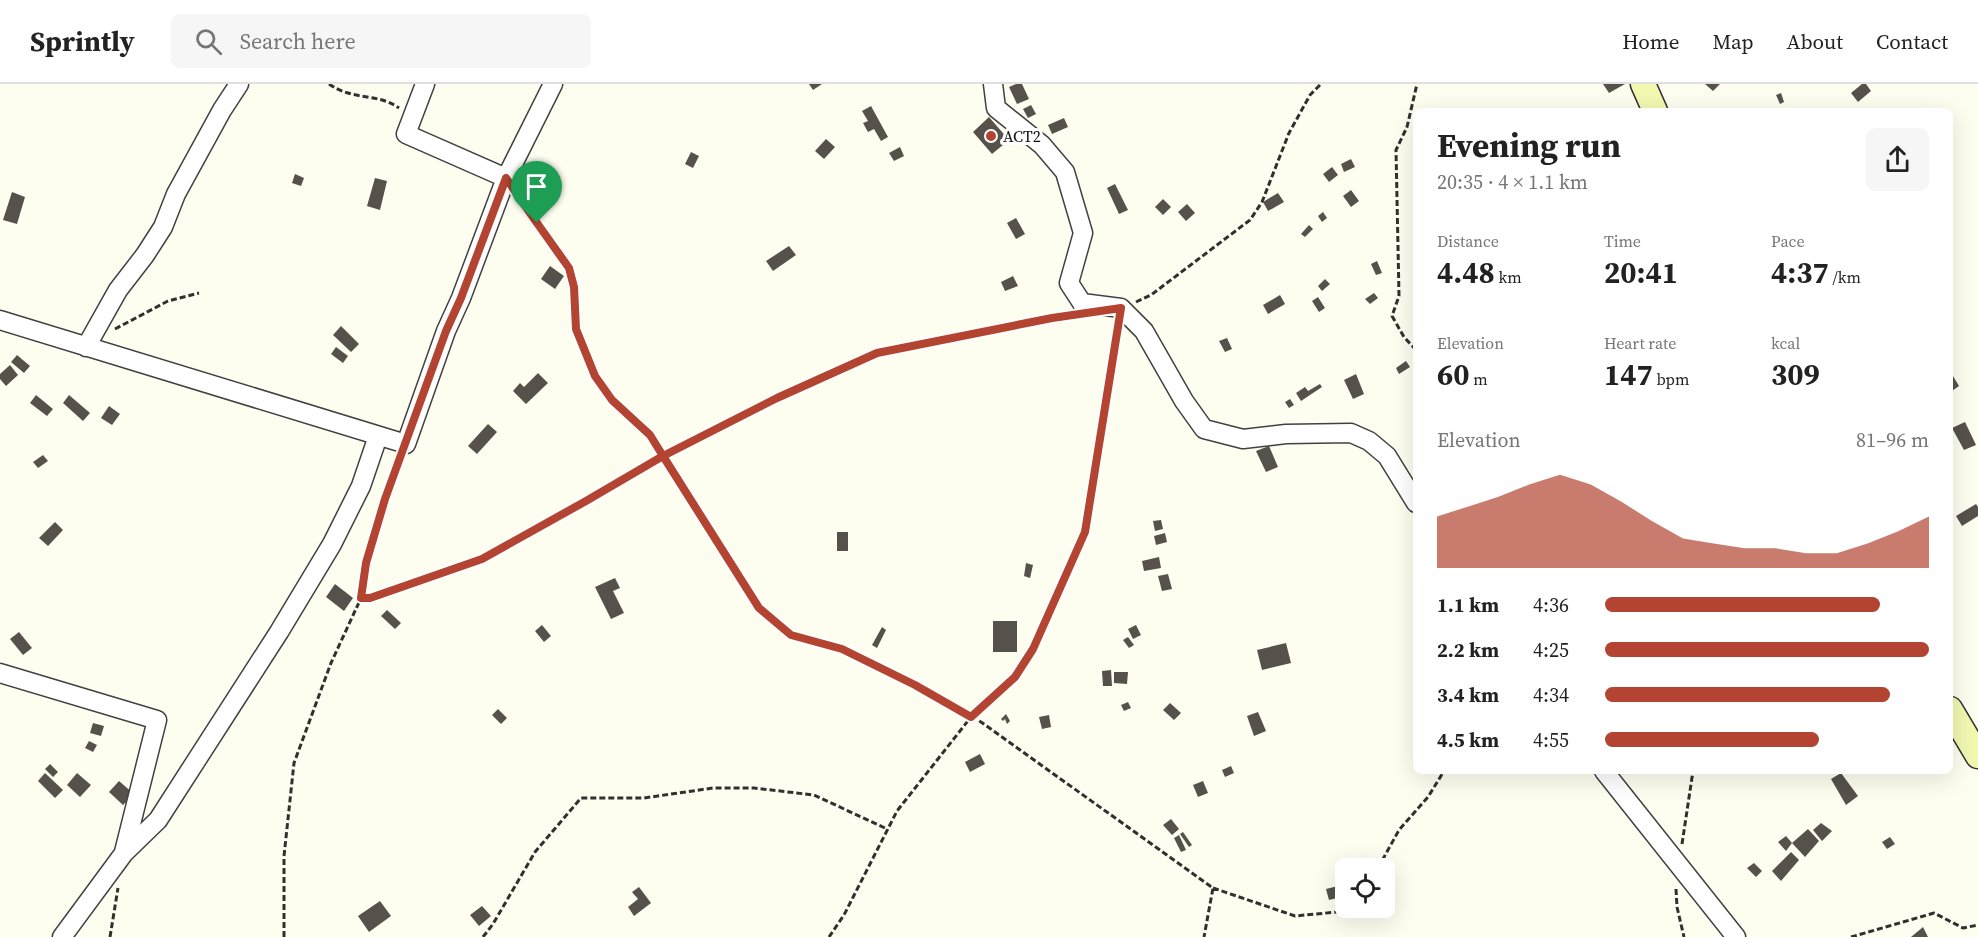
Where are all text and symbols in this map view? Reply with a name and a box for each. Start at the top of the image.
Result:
search box [171,14,591,68]
text: Sprintly [30,22,135,60]
icon: search [192,25,225,58]
text: Search here [240,26,356,56]
text: Home [1622,27,1680,56]
text: Map [1713,27,1754,56]
text: About [1787,27,1843,56]
text: Contact [1876,27,1948,56]
text: Evening run [1437,123,1621,168]
place label: ACT2 [1003,125,1041,147]
button: share [1866,128,1929,191]
marker: ACT2 [984,129,998,143]
pin [511,161,562,223]
text: 20:35 · 4 × 1.1 km [1437,168,1588,196]
icon: arrive [520,170,553,203]
text: Distance [1437,230,1499,252]
text: Time [1604,230,1641,252]
text: Pace [1771,230,1805,252]
text: 4.48 [1437,252,1495,293]
text: 20:41 [1604,252,1678,293]
text: 4:37 [1771,252,1829,293]
text: km [1495,266,1522,288]
text: /km [1829,266,1861,288]
text: Elevation [1437,332,1504,354]
text: Heart rate [1604,332,1676,354]
text: kcal [1771,332,1800,354]
text: 60 [1437,354,1470,395]
text: 147 [1604,354,1653,395]
text: 309 [1771,354,1820,395]
text: m [1470,368,1488,390]
text: bpm [1653,368,1689,390]
text: Elevation [1437,426,1521,454]
text: 81–96 m [1856,426,1929,454]
text: 1.1 km [1437,591,1499,619]
text: 4:36 [1533,591,1569,619]
text: 2.2 km [1437,636,1499,664]
text: 4:25 [1533,636,1569,664]
text: 3.4 km [1437,681,1499,709]
text: 4:34 [1533,681,1569,709]
text: 4.5 km [1437,726,1499,754]
text: 4:55 [1533,726,1569,754]
map controls [1335,858,1395,918]
button: locate [1335,858,1395,918]

